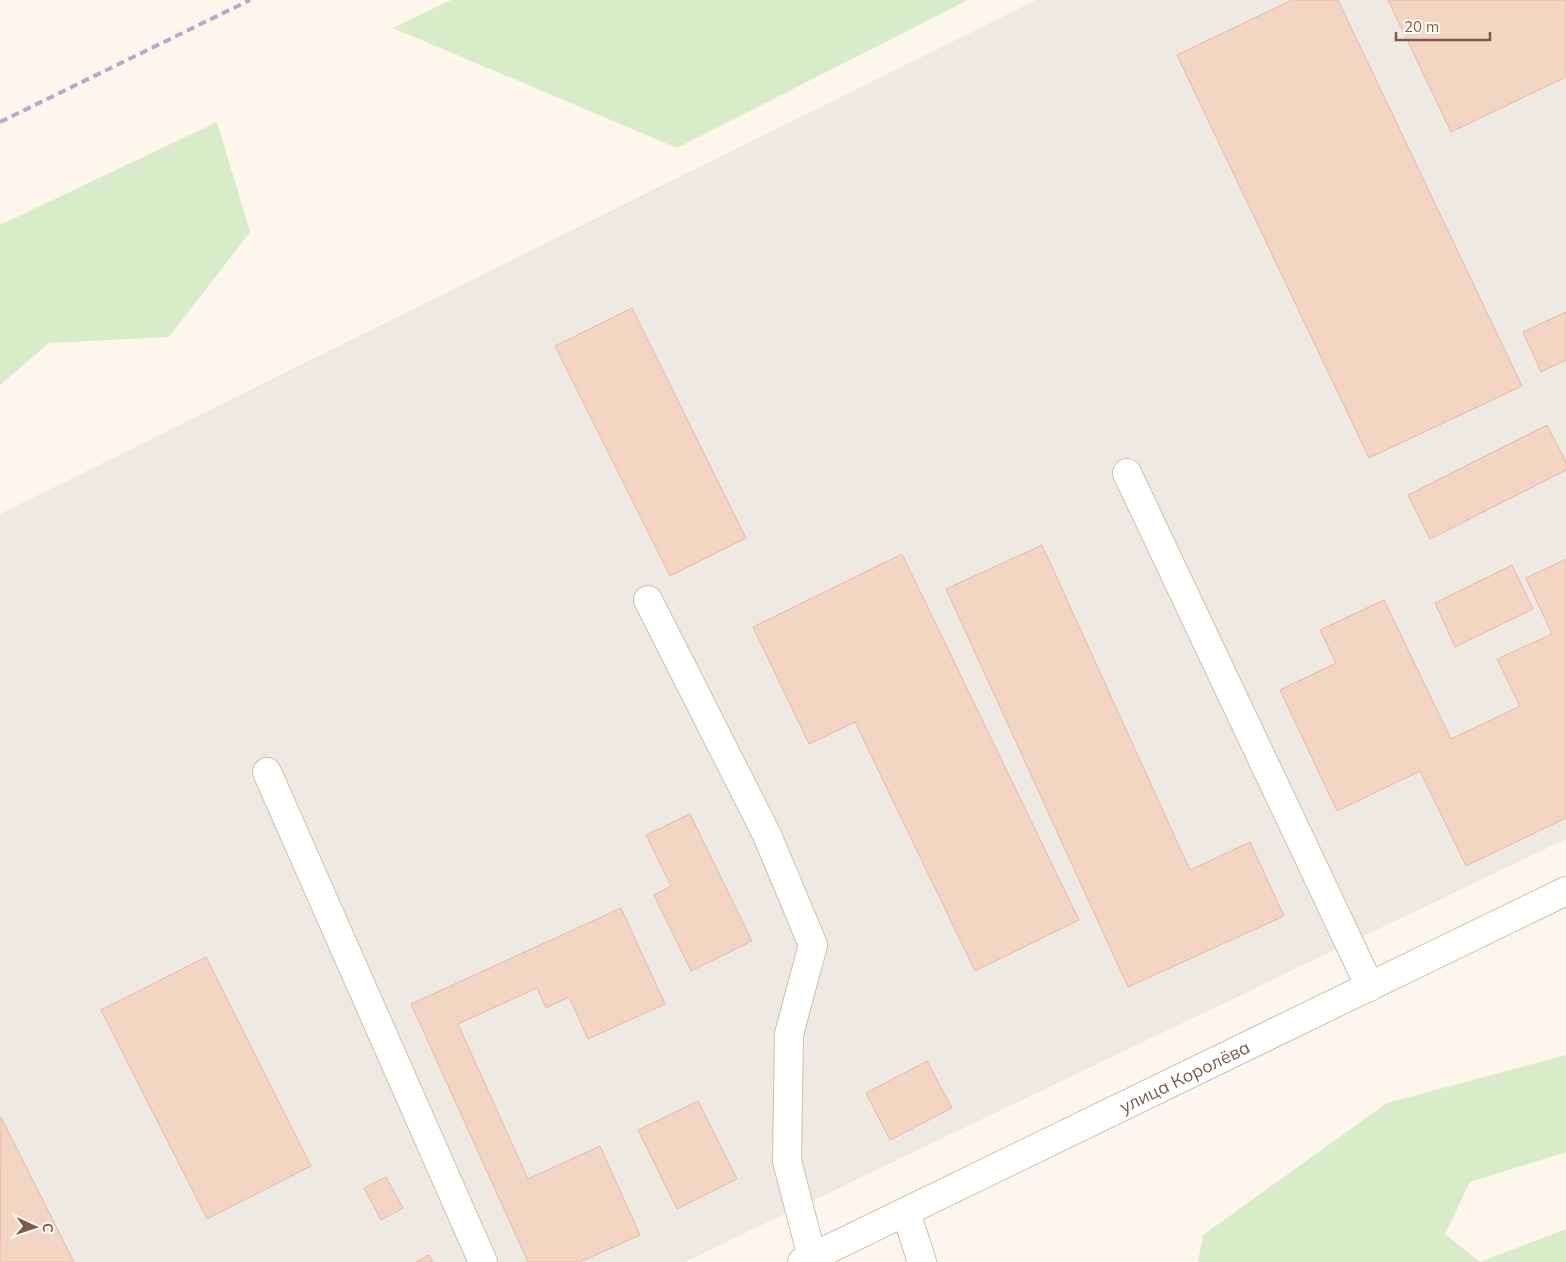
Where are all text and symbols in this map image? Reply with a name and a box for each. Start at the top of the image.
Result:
scale bar [1396,10,1490,42]
text: 20 m [1404,17,1439,36]
street label: улица Королёва [1115,1035,1253,1118]
north arrow [10,1202,60,1252]
text: С [39,1222,57,1233]

